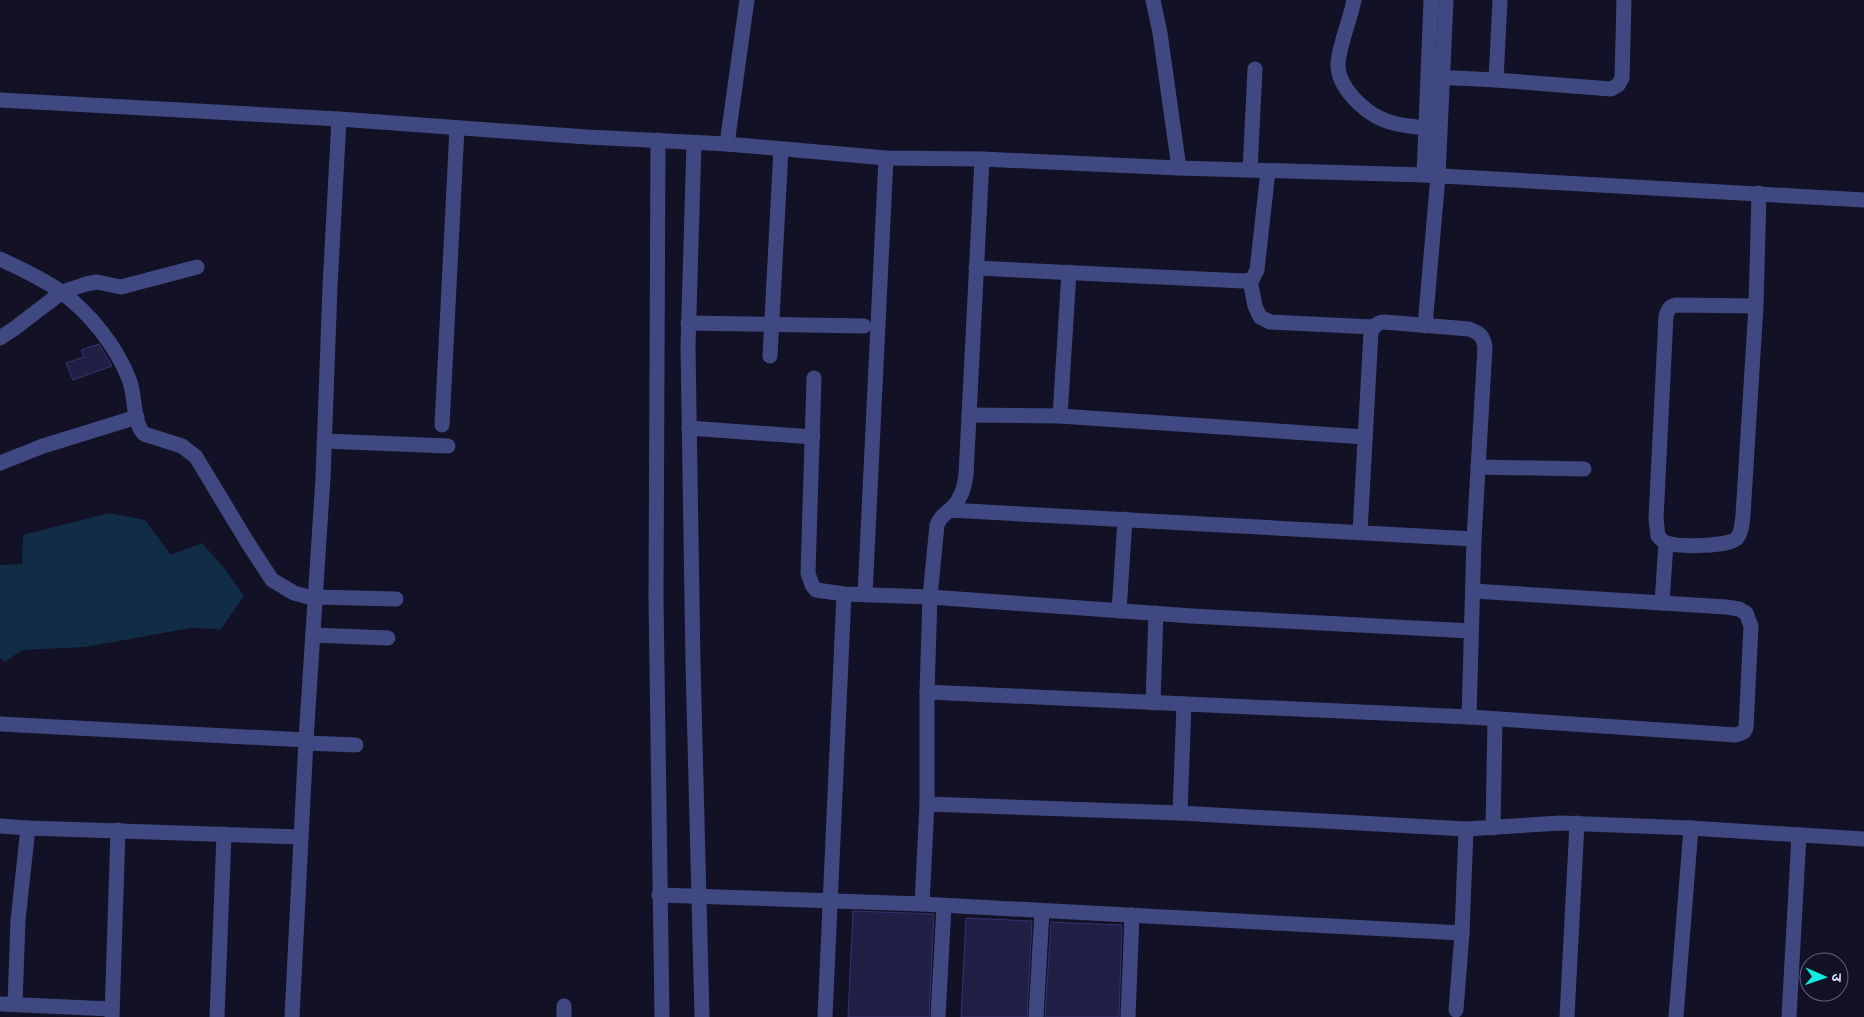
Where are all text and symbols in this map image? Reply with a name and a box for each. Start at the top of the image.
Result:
north arrow [1799,952,1849,1002]
text: उ [1828,973,1845,983]

